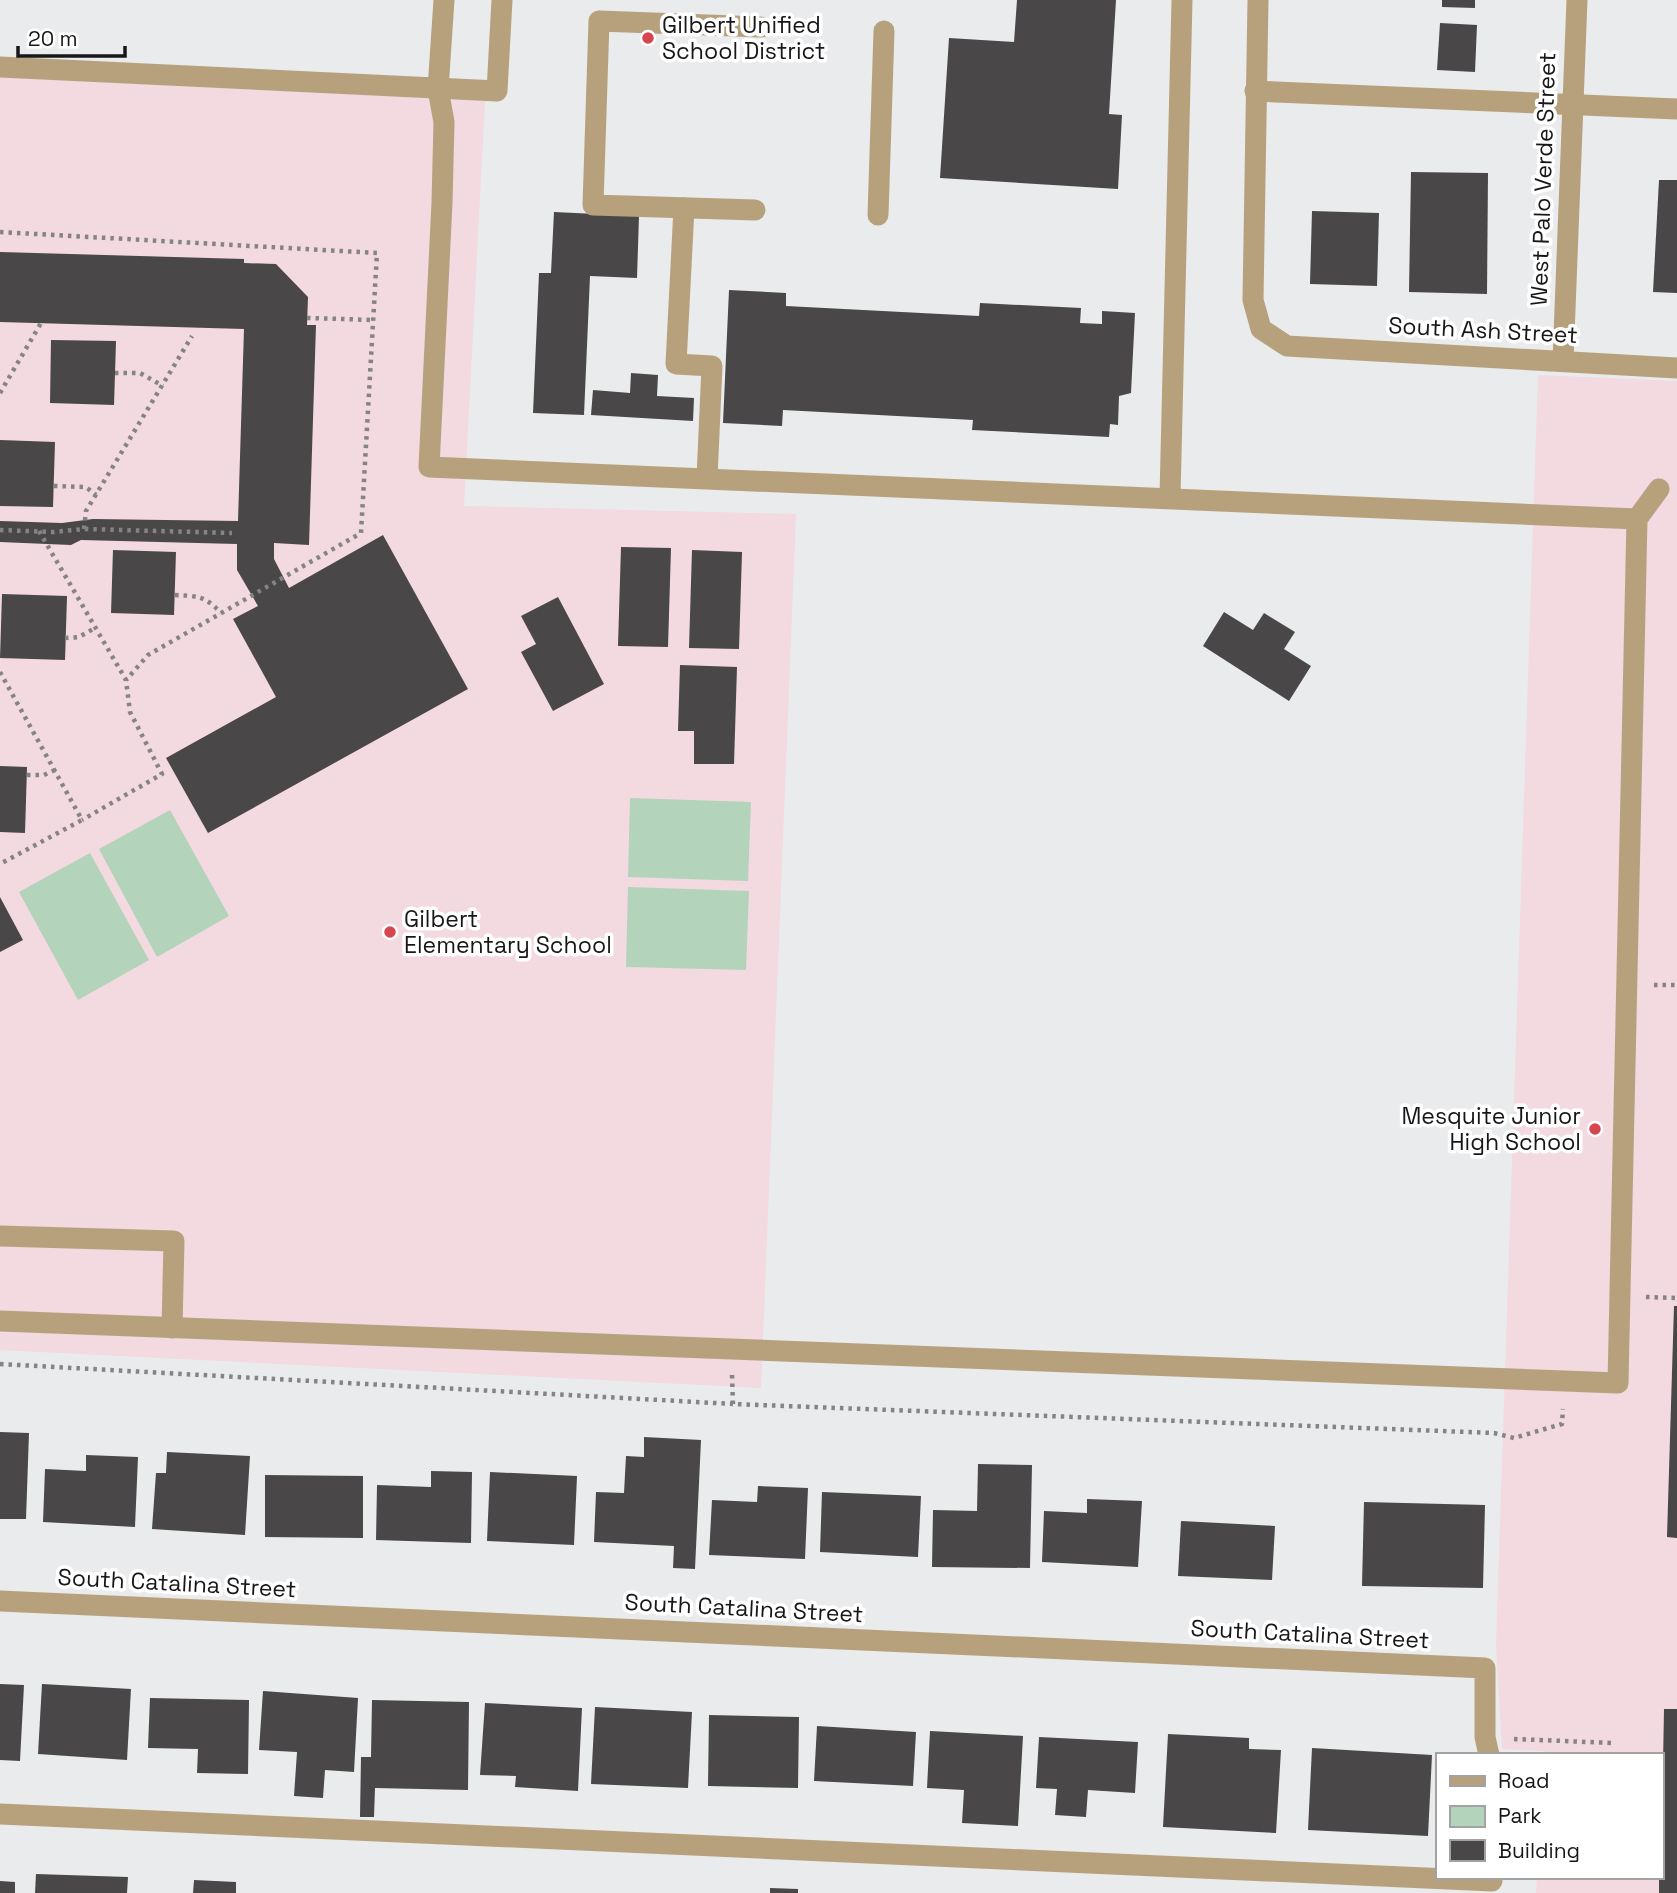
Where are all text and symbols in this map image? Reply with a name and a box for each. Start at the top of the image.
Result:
place label: Gilbert Unified School District [662,10,825,66]
scale bar [18,14,124,58]
text: 20 m [28,25,78,52]
marker: Gilbert Unified School District [640,30,656,46]
street label: West Palo Verde Street [1524,52,1562,306]
street label: South Ash Street [1388,310,1578,350]
place label: Gilbert Elementary School [404,904,612,960]
marker: Gilbert Elementary School [382,924,398,940]
place label: Mesquite Junior High School [1401,1101,1581,1157]
marker: Mesquite Junior High School [1587,1121,1603,1137]
street label: South Catalina Street [57,1562,297,1604]
street label: South Catalina Street [624,1587,864,1629]
street label: South Catalina Street [1190,1613,1430,1655]
legend [1436,1753,1663,1879]
text: Road [1498,1767,1550,1794]
text: Park [1498,1802,1542,1829]
text: Building [1498,1837,1580,1864]

